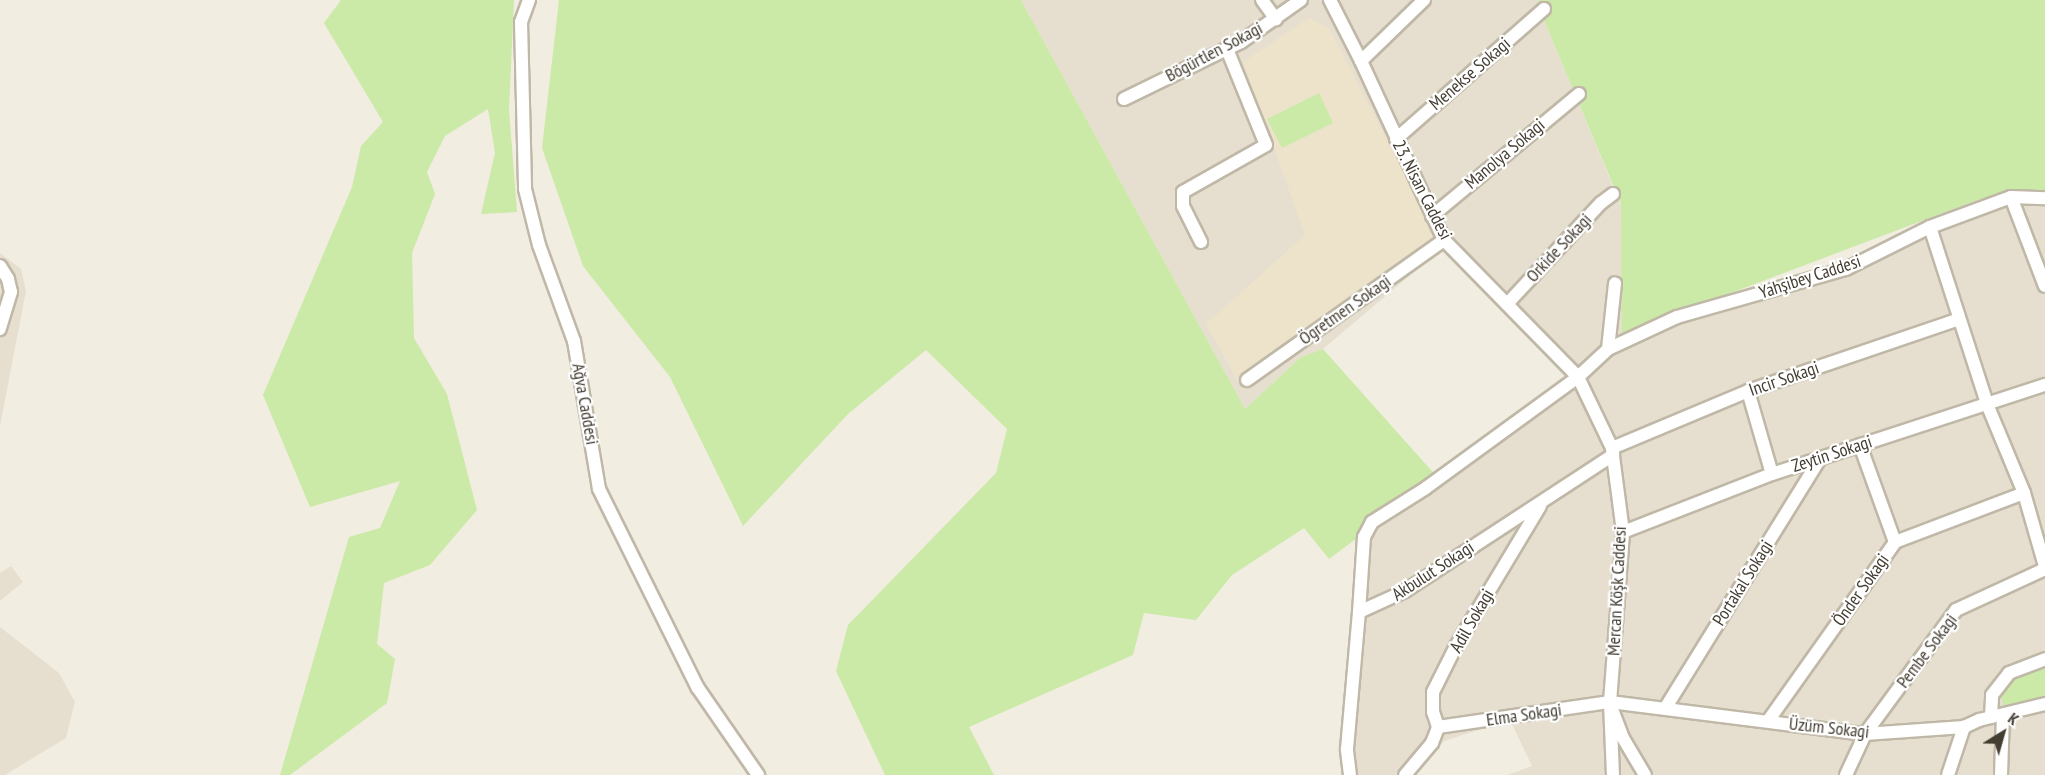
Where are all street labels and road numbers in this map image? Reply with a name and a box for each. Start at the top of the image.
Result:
street label: Bögürtlen Sokagi [1162,17,1266,87]
street label: Menekse Sokagi [1425,33,1515,115]
street label: Manolya Sokagi [1461,114,1549,194]
street label: 23. Nisan Caddesi [1387,136,1457,244]
street label: Orkide Sokagi [1522,209,1596,287]
street label: Yahşibey Caddesi [1756,250,1864,304]
street label: Ögretmen Sokagi [1295,270,1395,350]
street label: Incir Sokagi [1746,357,1822,401]
street label: Ağva Caddesi [567,362,603,446]
street label: Zeytin Sokagi [1789,431,1875,477]
street label: Mercan Köşk Caddesi [1603,525,1631,657]
street label: Portakal Sokagi [1708,536,1778,630]
street label: Akbulut Sokagi [1388,537,1478,605]
street label: Önder Sokagi [1828,550,1894,630]
street label: Adil Sokagi [1445,585,1499,657]
street label: Pembe Sokagi [1892,610,1962,692]
street label: Elma Sokagi [1485,699,1563,731]
street label: Üzüm Sokagi [1788,713,1870,743]

